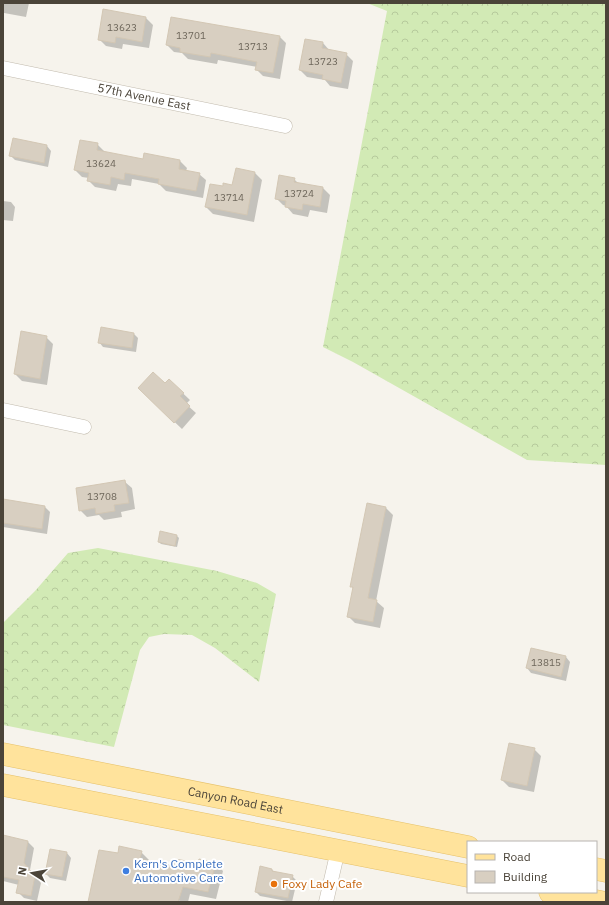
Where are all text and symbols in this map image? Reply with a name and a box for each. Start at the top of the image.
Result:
house number: 13623 [107,21,137,34]
house number: 13701 [176,29,206,42]
house number: 13713 [238,40,268,53]
house number: 13723 [308,55,338,68]
street label: 57th Avenue East [96,80,192,113]
house number: 13624 [86,157,116,170]
house number: 13724 [284,187,314,200]
house number: 13714 [214,191,244,204]
house number: 13708 [87,490,117,503]
house number: 13815 [531,656,561,669]
street label: Canyon Road East [187,783,284,817]
legend [467,841,597,893]
text: Road [503,849,531,864]
north arrow [12,853,52,893]
place label: Kern's Complete Automotive Care [134,856,224,885]
text: N [15,866,30,876]
marker: Kern's Complete Automotive Care [121,866,131,876]
text: Building [503,869,548,884]
place label: Foxy Lady Cafe [282,876,363,891]
marker: Foxy Lady Cafe [269,879,279,889]

